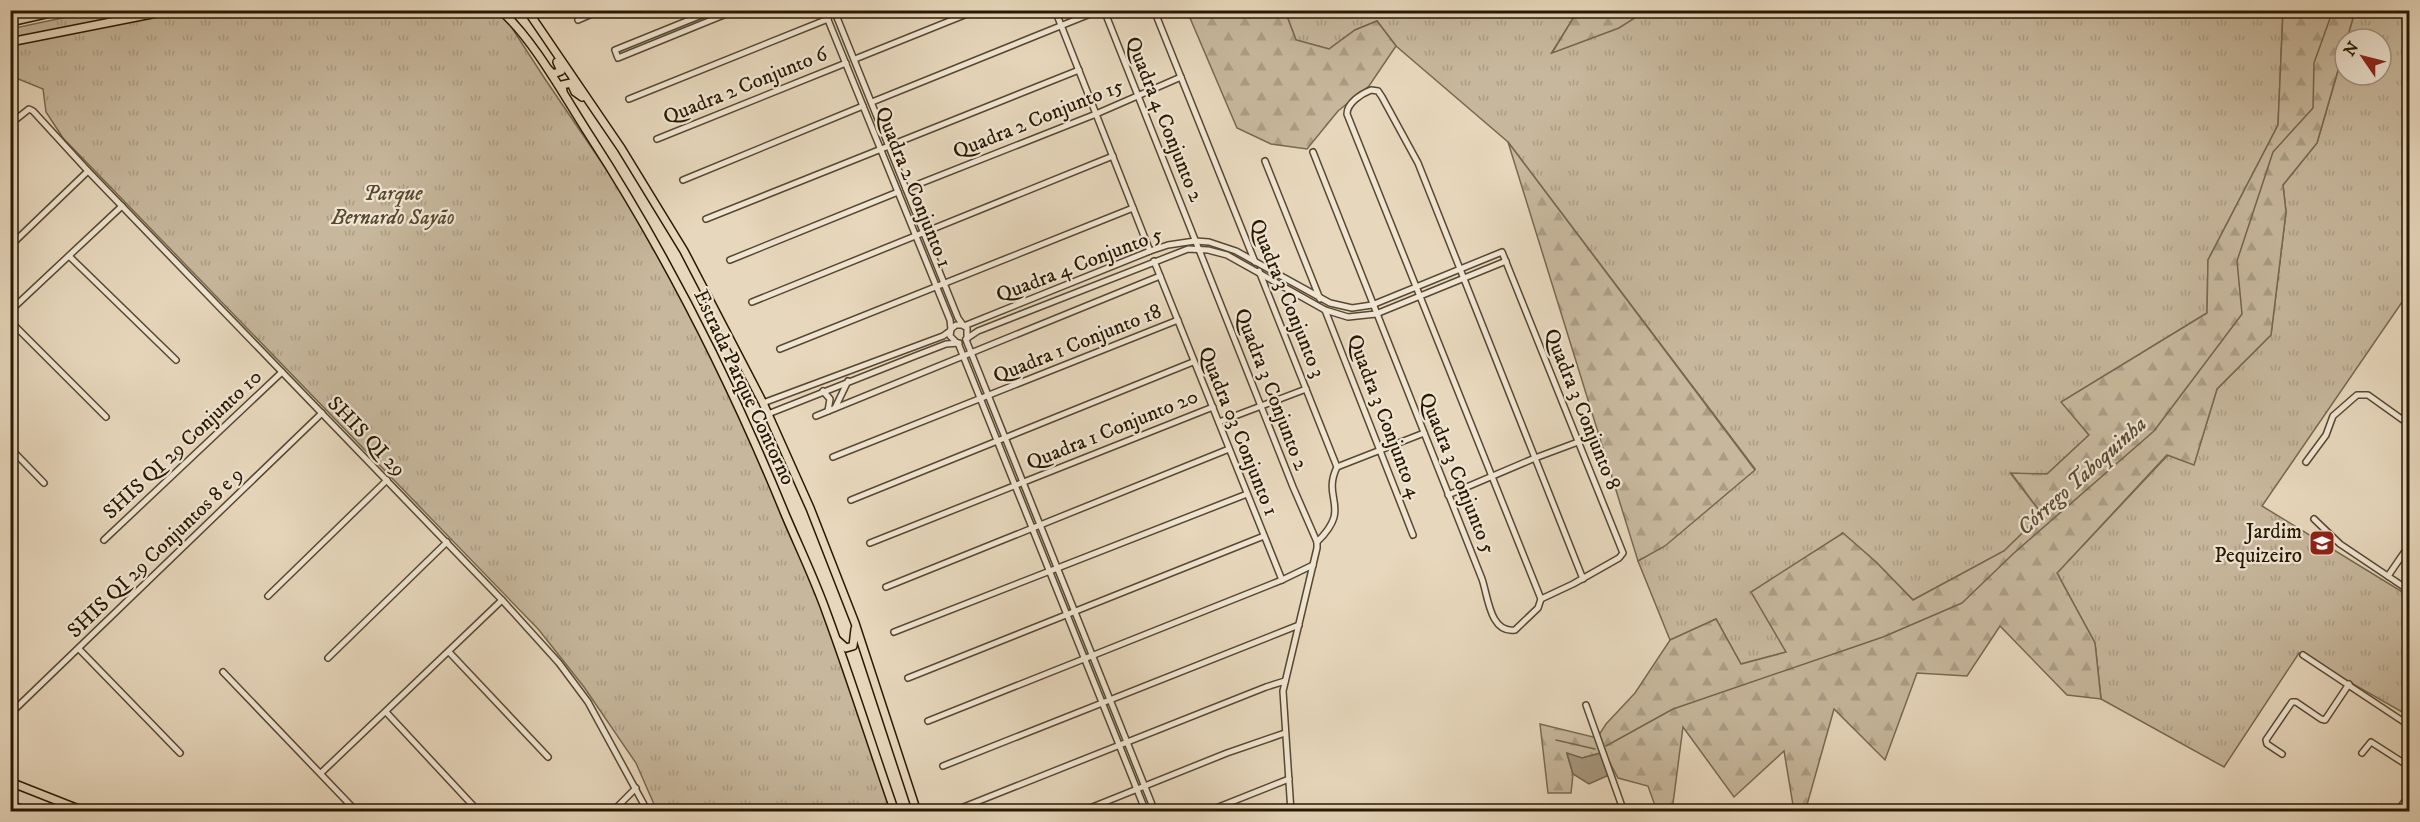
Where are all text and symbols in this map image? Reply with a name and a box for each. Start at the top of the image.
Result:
north arrow [2333,27,2393,87]
street label: Quadra 4 Conjunto 2 [1119,33,1209,206]
text: N [2340,38,2363,60]
street label: Quadra 2 Conjunto 6 [659,41,832,131]
street label: Quadra 2 Conjunto 15 [949,73,1128,165]
street label: Quadra 2 Conjunto 1 [869,103,957,272]
park label: Parque Bernardo Sayão [330,181,455,231]
street label: Quadra 3 Conjunto 3 [1243,215,1331,382]
street label: Quadra 4 Conjunto 5 [993,221,1166,309]
street label: Estrada Parque Contorno [687,286,801,489]
street label: Quadra 1 Conjunto 18 [989,298,1165,390]
street label: Quadra 3 Conjunto 2 [1228,305,1314,475]
street label: Quadra 3 Conjunto 8 [1538,325,1626,494]
street label: Quadra 3 Conjunto 4 [1341,331,1428,503]
street label: Quadra 03 Conjunto 1 [1192,343,1284,520]
street label: SHIS QI 29 Conjunto 10 [98,364,268,525]
street label: Quadra 1 Conjunto 20 [1023,384,1202,476]
street label: Quadra 3 Conjunto 5 [1413,389,1501,558]
street label: SHIS QI 29 [321,391,411,482]
water label: Córrego Taboquinha [2012,411,2153,542]
street label: SHIS QI 29 Conjuntos 8 e 9 [62,462,249,644]
place label: Jardim Pequizeiro [2214,519,2302,569]
school or university icon: Jardim Pequizeiro [2307,528,2337,558]

